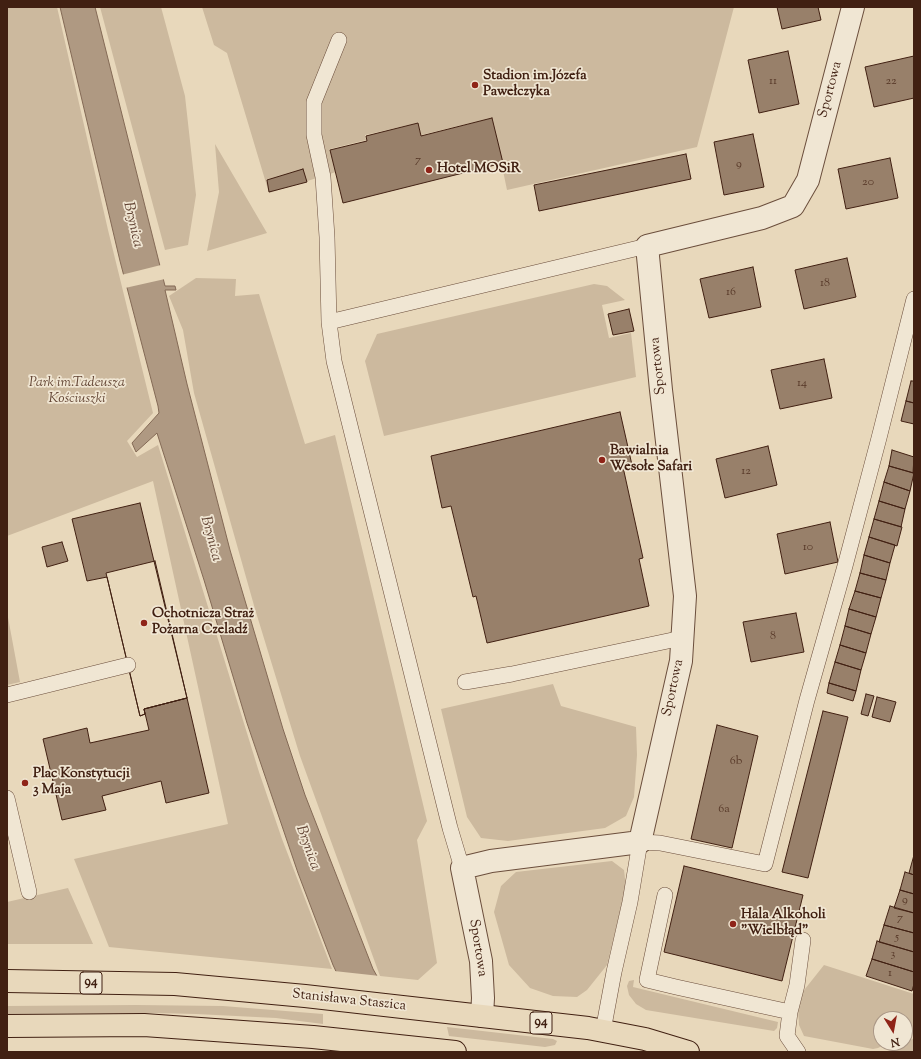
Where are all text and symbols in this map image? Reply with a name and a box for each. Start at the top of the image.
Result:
street label: Sportowa [815,60,847,120]
place label: Stadion im.Józefa Pawełczyka [483,69,587,102]
house number: 11 [769,75,777,89]
house number: 22 [885,75,897,89]
marker: Stadion im.Józefa Pawełczyka [470,80,480,90]
house number: 7 [415,154,421,168]
house number: 9 [736,158,742,172]
place label: Hotel MOSiR [437,162,521,178]
marker: Hotel MOSiR [424,165,434,175]
house number: 20 [862,176,874,190]
water label: Brynica [118,201,146,249]
house number: 18 [820,277,830,291]
house number: 16 [726,286,736,300]
street label: Sportowa [648,336,670,396]
park label: Park im.Tadeusza Kościuszki [29,376,125,408]
house number: 14 [797,377,807,391]
place label: Bawialnia Wesołe Safari [610,444,692,476]
marker: Bawialnia Wesołe Safari [597,455,607,465]
house number: 12 [741,465,751,479]
water label: Brynica [195,514,225,564]
house number: 10 [803,541,813,555]
place label: Ochotnicza Straż Pożarna Czeladź [152,607,254,640]
marker: Ochotnicza Straż Pożarna Czeladź [139,618,149,628]
house number: 8 [770,630,776,644]
street label: Sportowa [660,658,688,718]
house number: 6b [730,755,742,769]
place label: Plac Konstytucji 3 Maja [33,767,130,800]
marker: Plac Konstytucji 3 Maja [20,778,30,788]
house number: 6a [718,803,730,817]
water label: Brynica [291,823,323,873]
house number: 9 [902,894,908,908]
place label: Hala Alkoholi "Wielbłąd" [741,908,826,940]
house number: 7 [897,912,903,926]
street label: Sportowa [464,918,490,978]
marker: Hala Alkoholi "Wielbłąd" [728,919,738,929]
house number: 5 [895,931,899,945]
house number: 3 [891,948,895,962]
house number: 1 [888,967,892,981]
road number: 94 [80,972,102,994]
street label: Stanisława Staszica [291,987,407,1015]
north arrow [873,1011,913,1051]
road number: 94 [530,1012,552,1034]
text: N [889,1033,901,1050]

